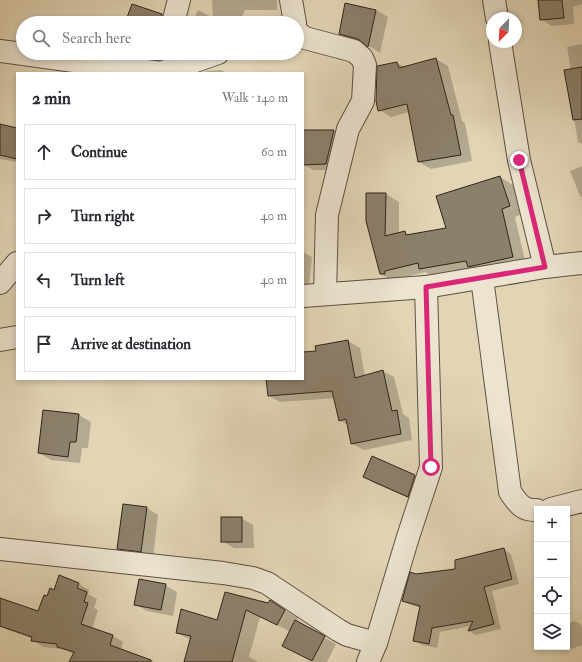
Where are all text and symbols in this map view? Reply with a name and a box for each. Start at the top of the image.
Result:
north arrow [486,12,522,48]
search box [16,16,304,60]
icon: search [30,27,52,49]
text: Search here [62,29,131,48]
text: 2 min [32,88,71,109]
text: Walk · 140 m [222,90,288,106]
icon: ahead [33,141,55,163]
text: Continue [71,143,127,162]
text: 60 m [261,144,287,160]
route end [510,151,528,169]
icon: right [33,205,55,227]
text: Turn right [71,207,134,226]
text: 40 m [261,208,287,224]
icon: left [33,269,55,291]
text: Turn left [71,271,125,290]
text: 40 m [261,272,287,288]
icon: arrive [33,333,55,355]
text: Arrive at destination [71,335,191,354]
route start [422,458,440,476]
map controls [534,506,570,650]
button: + [534,506,570,542]
button: − [534,542,570,578]
button: locate [534,578,570,614]
button: layers [534,614,570,650]

